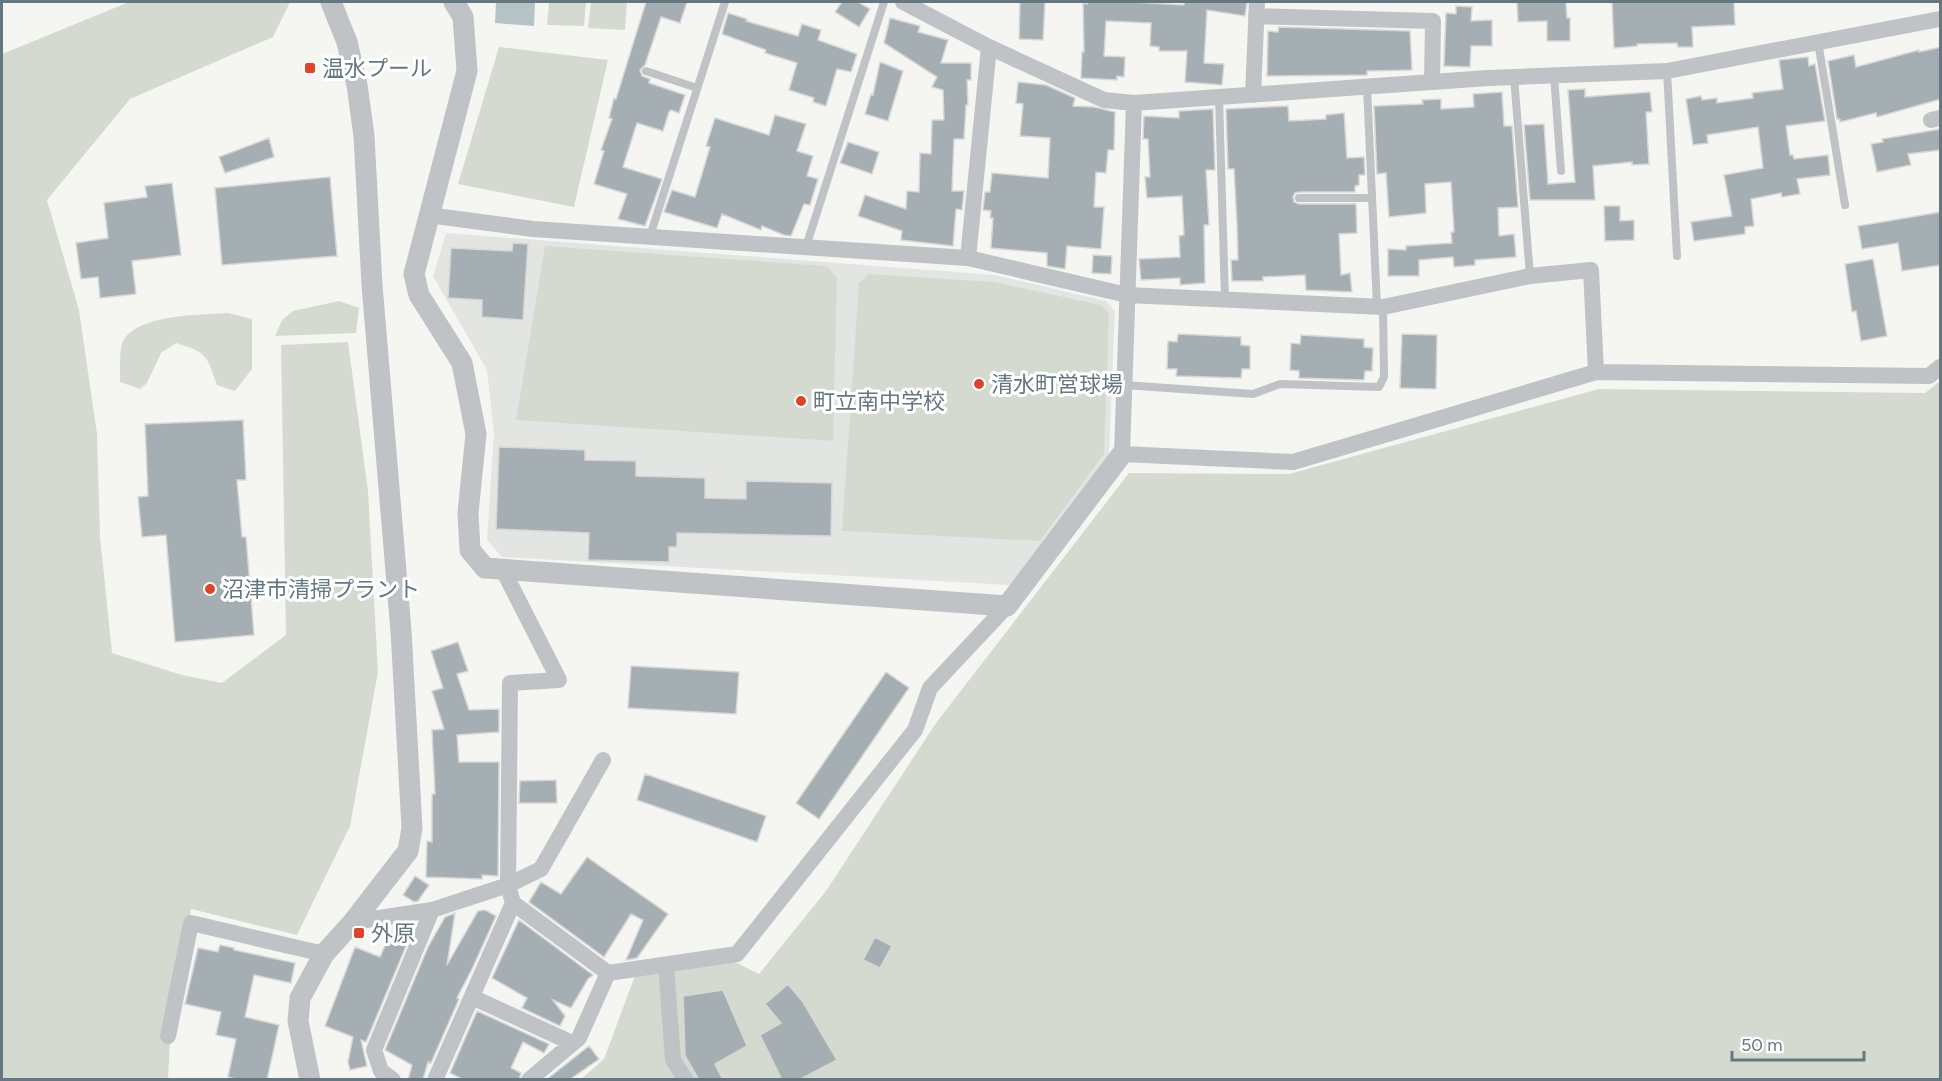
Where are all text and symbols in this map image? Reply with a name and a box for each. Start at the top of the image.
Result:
place label: 温水プール [322,55,432,82]
marker: 温水プール [303,61,317,75]
place label: 清水町営球場 [991,371,1123,398]
marker: 清水町営球場 [972,377,986,391]
place label: 町立南中学校 [813,388,945,415]
marker: 町立南中学校 [794,394,808,408]
place label: 沼津市清掃プラント [222,576,420,603]
marker: 沼津市清掃プラント [203,582,217,596]
place label: 外原 [371,920,415,947]
marker: 外原 [352,926,366,940]
scale bar [1732,1024,1864,1062]
text: 50 m [1741,1034,1783,1056]

